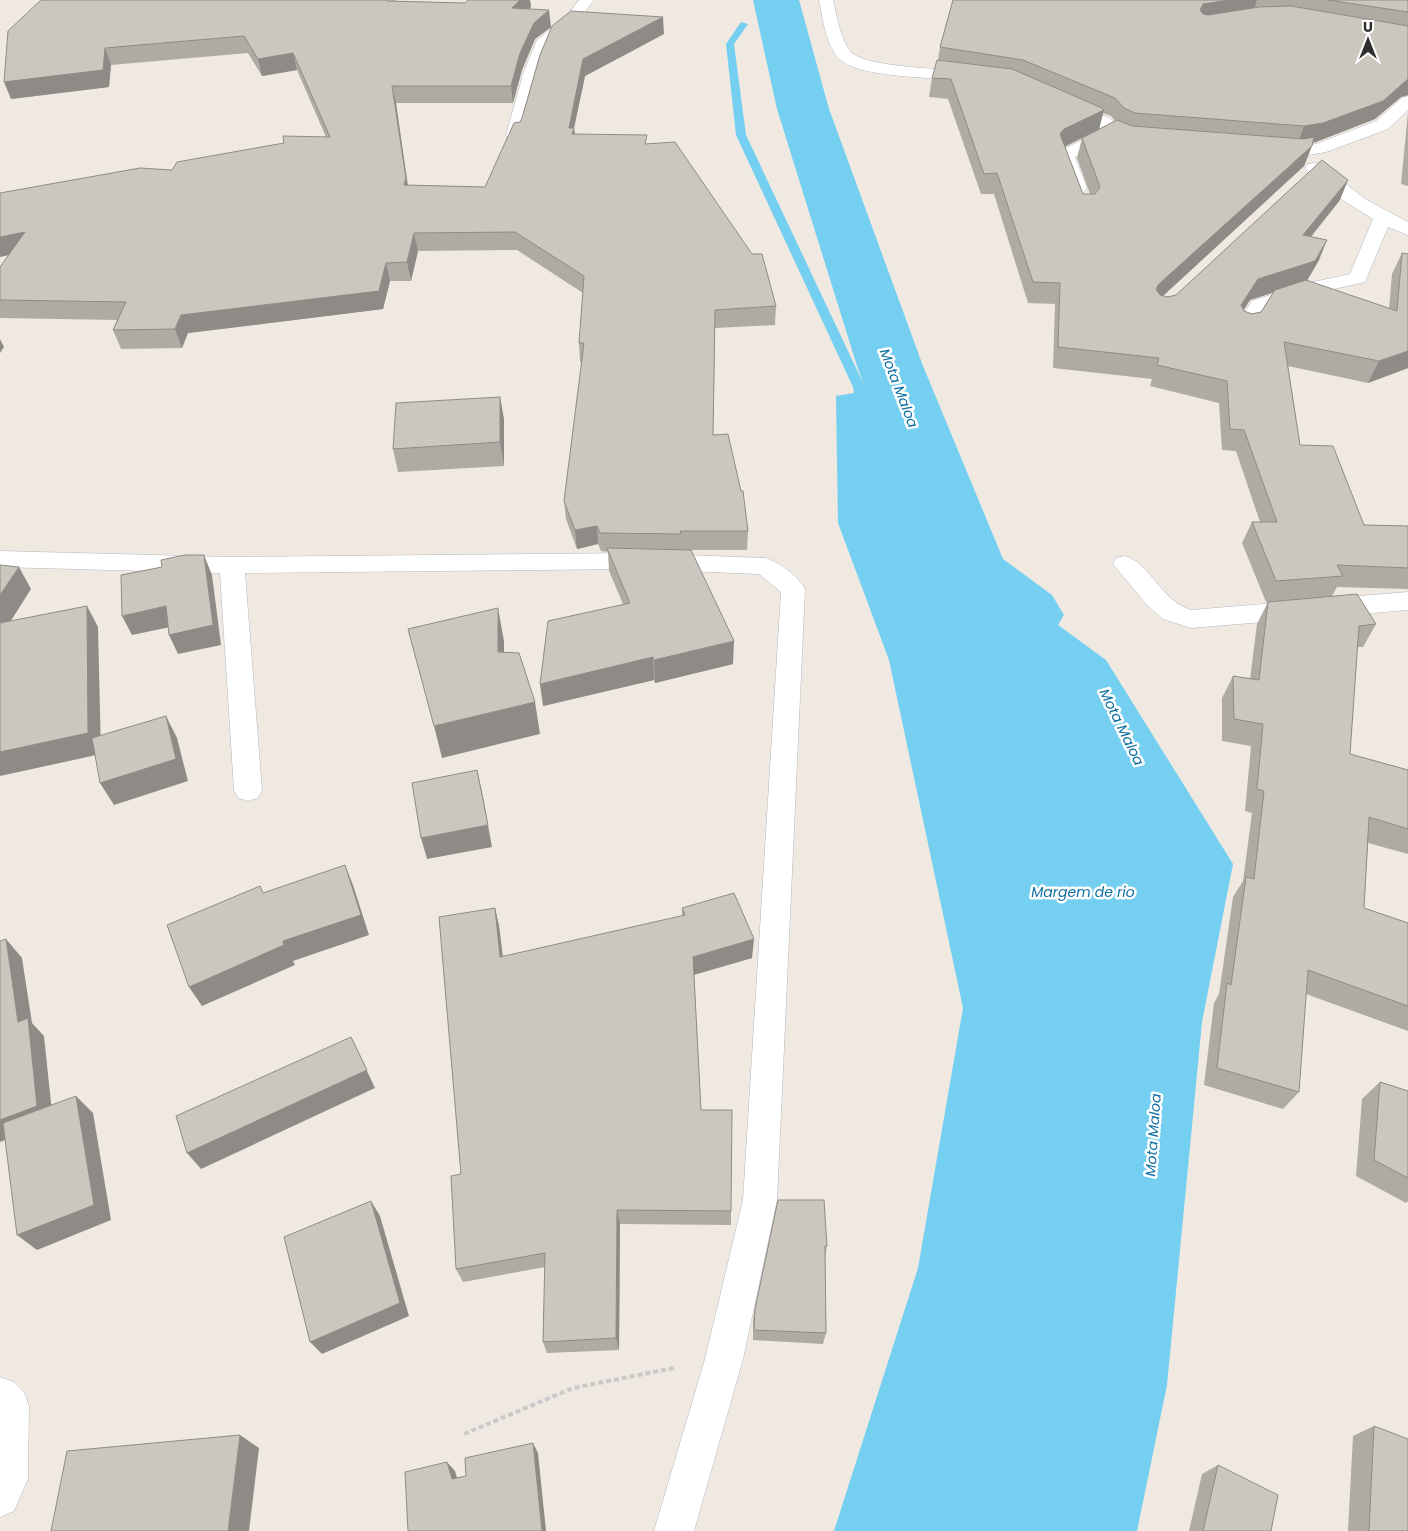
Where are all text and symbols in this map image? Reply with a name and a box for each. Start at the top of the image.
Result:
north arrow [1343,15,1393,65]
text: U [1363,17,1373,37]
water label: Mota Maloa [875,346,923,431]
water label: Mota Maloa [1095,685,1149,769]
water label: Margem de rio [1031,882,1135,902]
water label: Mota Maloa [1140,1092,1166,1177]

